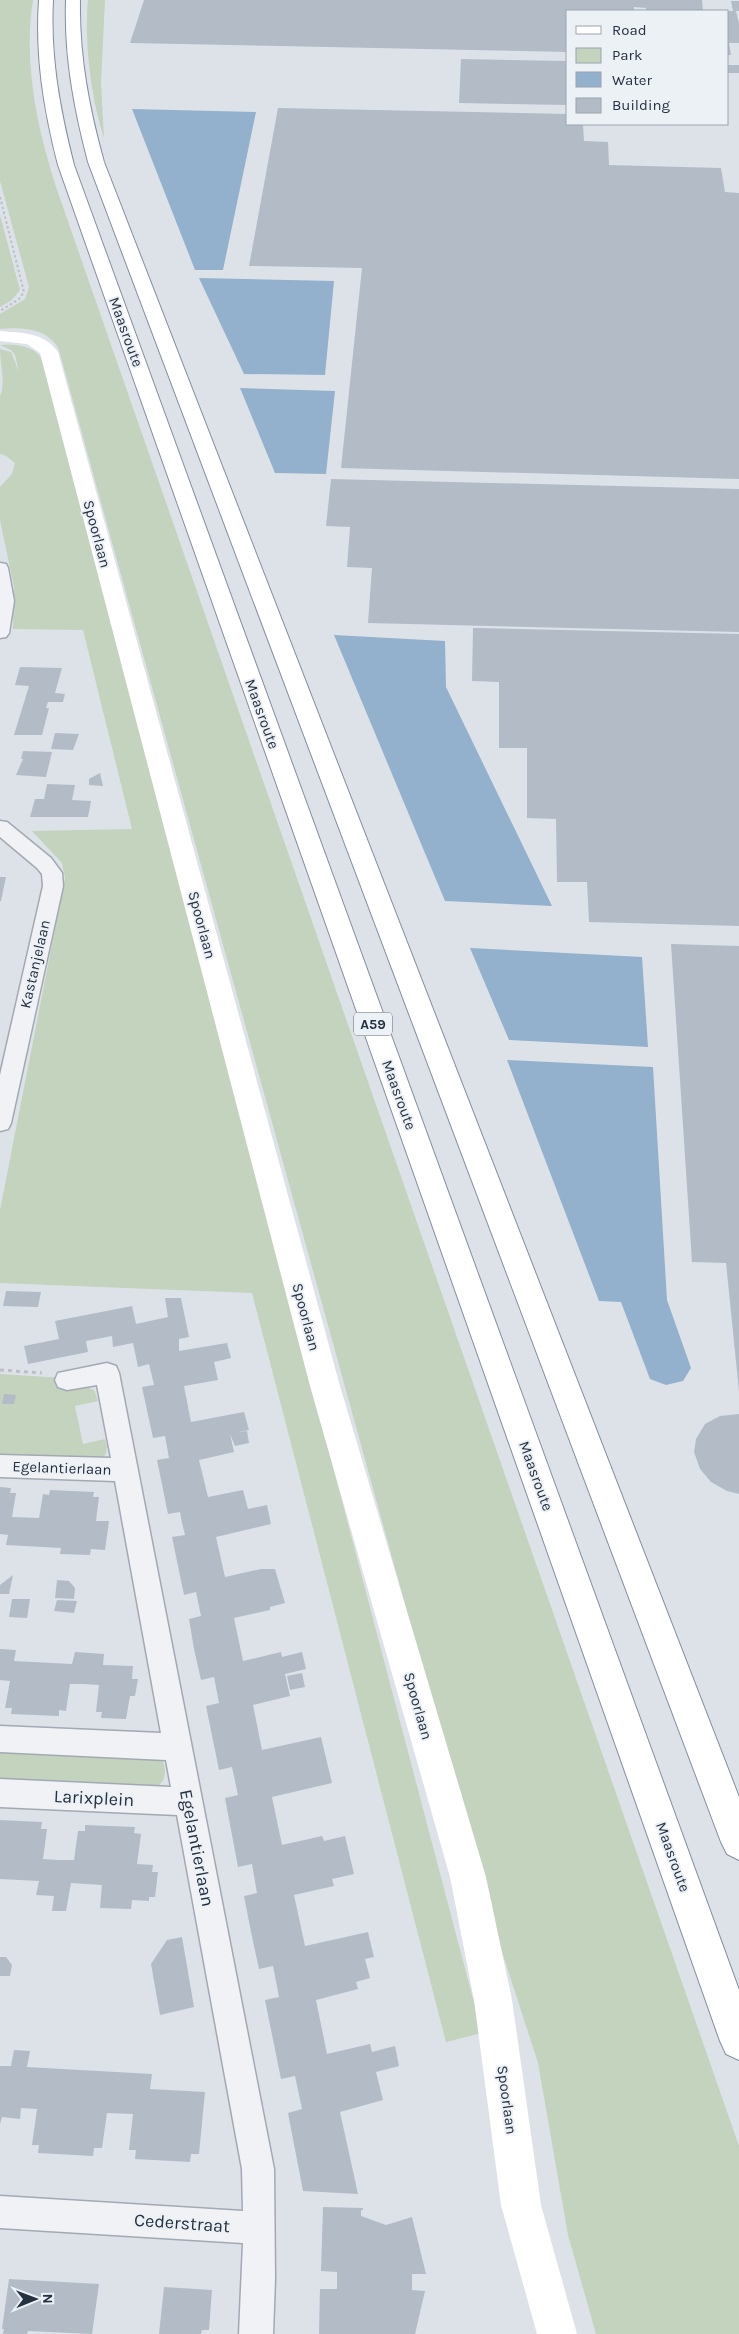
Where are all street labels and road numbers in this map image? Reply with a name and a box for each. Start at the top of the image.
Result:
street label: Maasroute [105,295,147,369]
street label: Spoorlaan [79,498,115,570]
street label: Maasroute [241,677,283,751]
street label: Spoorlaan [184,889,220,961]
street label: Kastanjelaan [16,918,54,1010]
road number: A59 [354,1012,392,1036]
street label: Maasroute [378,1058,420,1132]
street label: Spoorlaan [288,1281,324,1353]
street label: Maasroute [515,1439,557,1513]
street label: Egelantierlaan [12,1457,112,1479]
street label: Spoorlaan [400,1670,436,1742]
street label: Larixplein [53,1785,135,1811]
street label: Egelantierlaan [175,1788,219,1908]
street label: Maasroute [652,1820,694,1894]
street label: Spoorlaan [493,2064,521,2136]
street label: Cederstraat [133,2209,231,2237]

